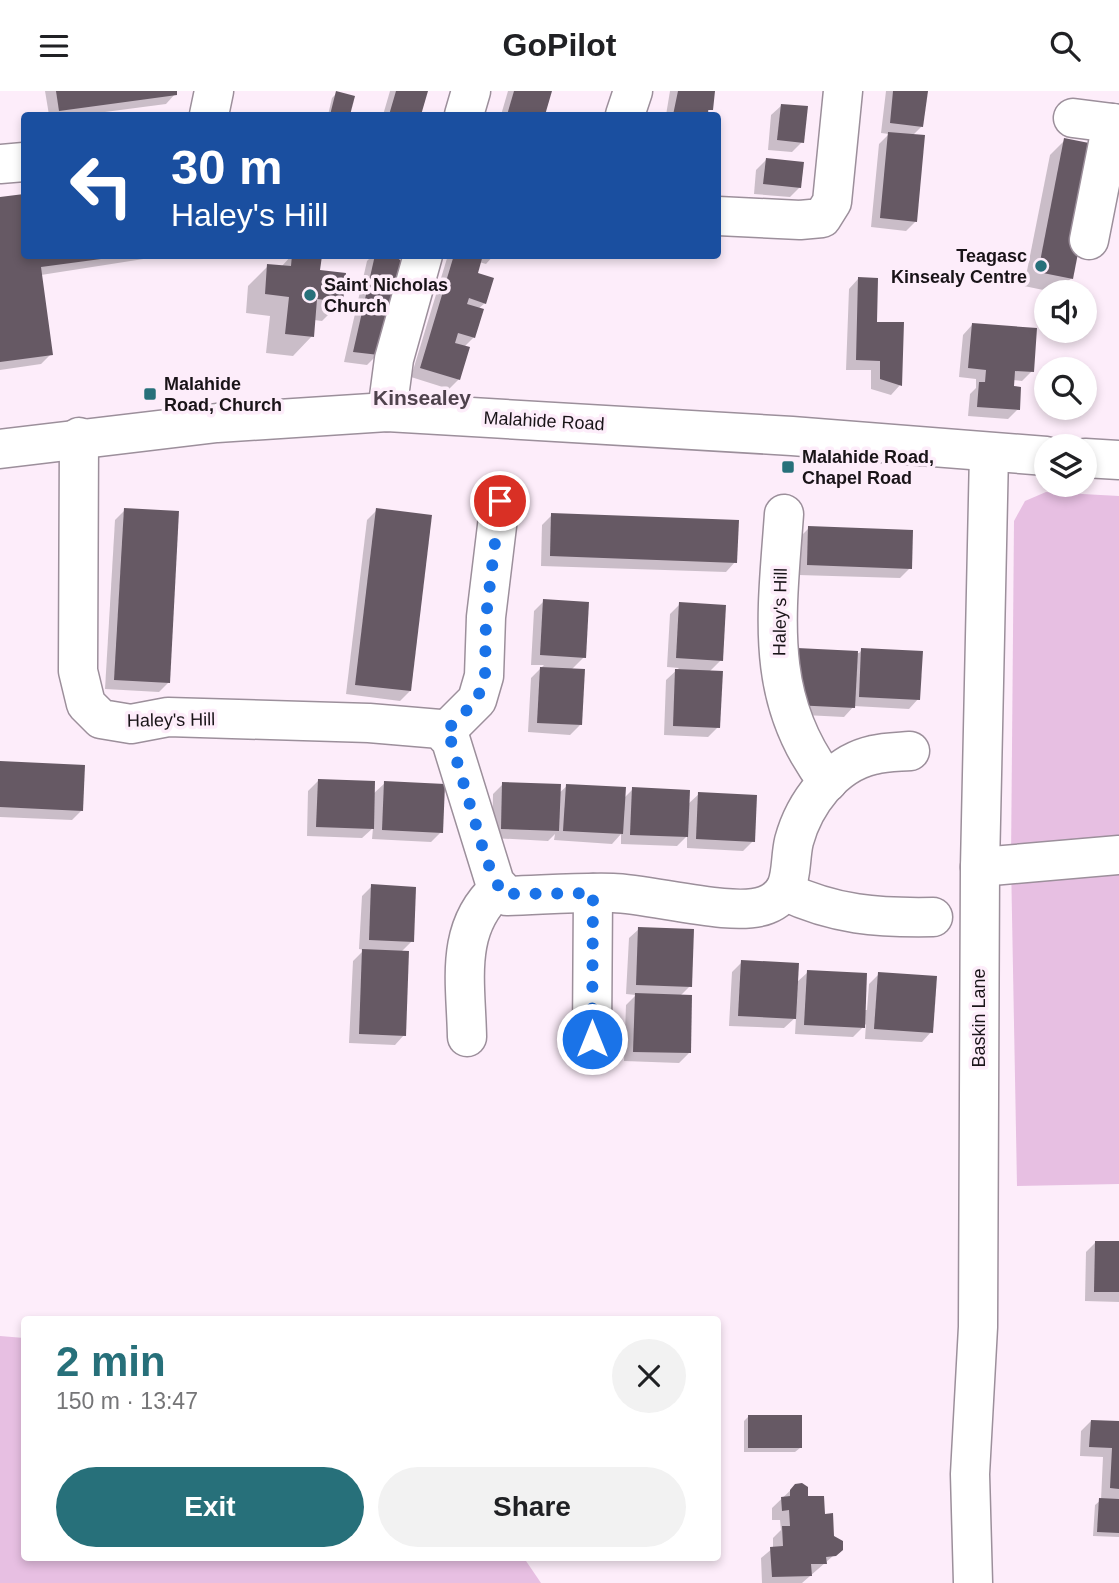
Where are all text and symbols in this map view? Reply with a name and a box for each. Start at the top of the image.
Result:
icon: menu [35,27,73,65]
text: GoPilot [503,27,616,63]
icon: search [1046,27,1084,65]
icon: left [56,140,147,231]
text: 30 m [171,140,283,194]
text: Haley's Hill [171,197,328,233]
place label: Teagasc Kinsealy Centre [891,246,1027,287]
marker: Teagasc Kinsealy Centre [1033,258,1049,274]
place label: Saint Nicholas Church [324,275,448,316]
map controls [1034,280,1097,497]
button: sound [1034,280,1097,343]
marker: Saint Nicholas Church [302,287,318,303]
button: search [1034,357,1097,420]
place label: Malahide Road, Church [164,374,282,415]
marker: Malahide Road, Church [142,386,158,402]
district label: Kinsealey [373,386,471,409]
street label: Malahide Road [483,408,605,434]
button: layers [1034,434,1097,497]
place label: Malahide Road, Chapel Road [802,447,934,488]
marker: Malahide Road, Chapel Road [780,459,796,475]
pin [470,471,530,531]
icon: arrive [481,482,519,520]
street label: Haley's Hill [769,568,791,656]
street label: Haley's Hill [127,709,215,731]
street label: Baskin Lane [969,968,989,1068]
position arrow [555,1002,629,1076]
text: 2 min [56,1338,166,1385]
button: close [612,1339,686,1413]
text: 150 m · 13:47 [56,1388,198,1414]
button: Exit [56,1467,364,1547]
button: Share [378,1467,686,1547]

